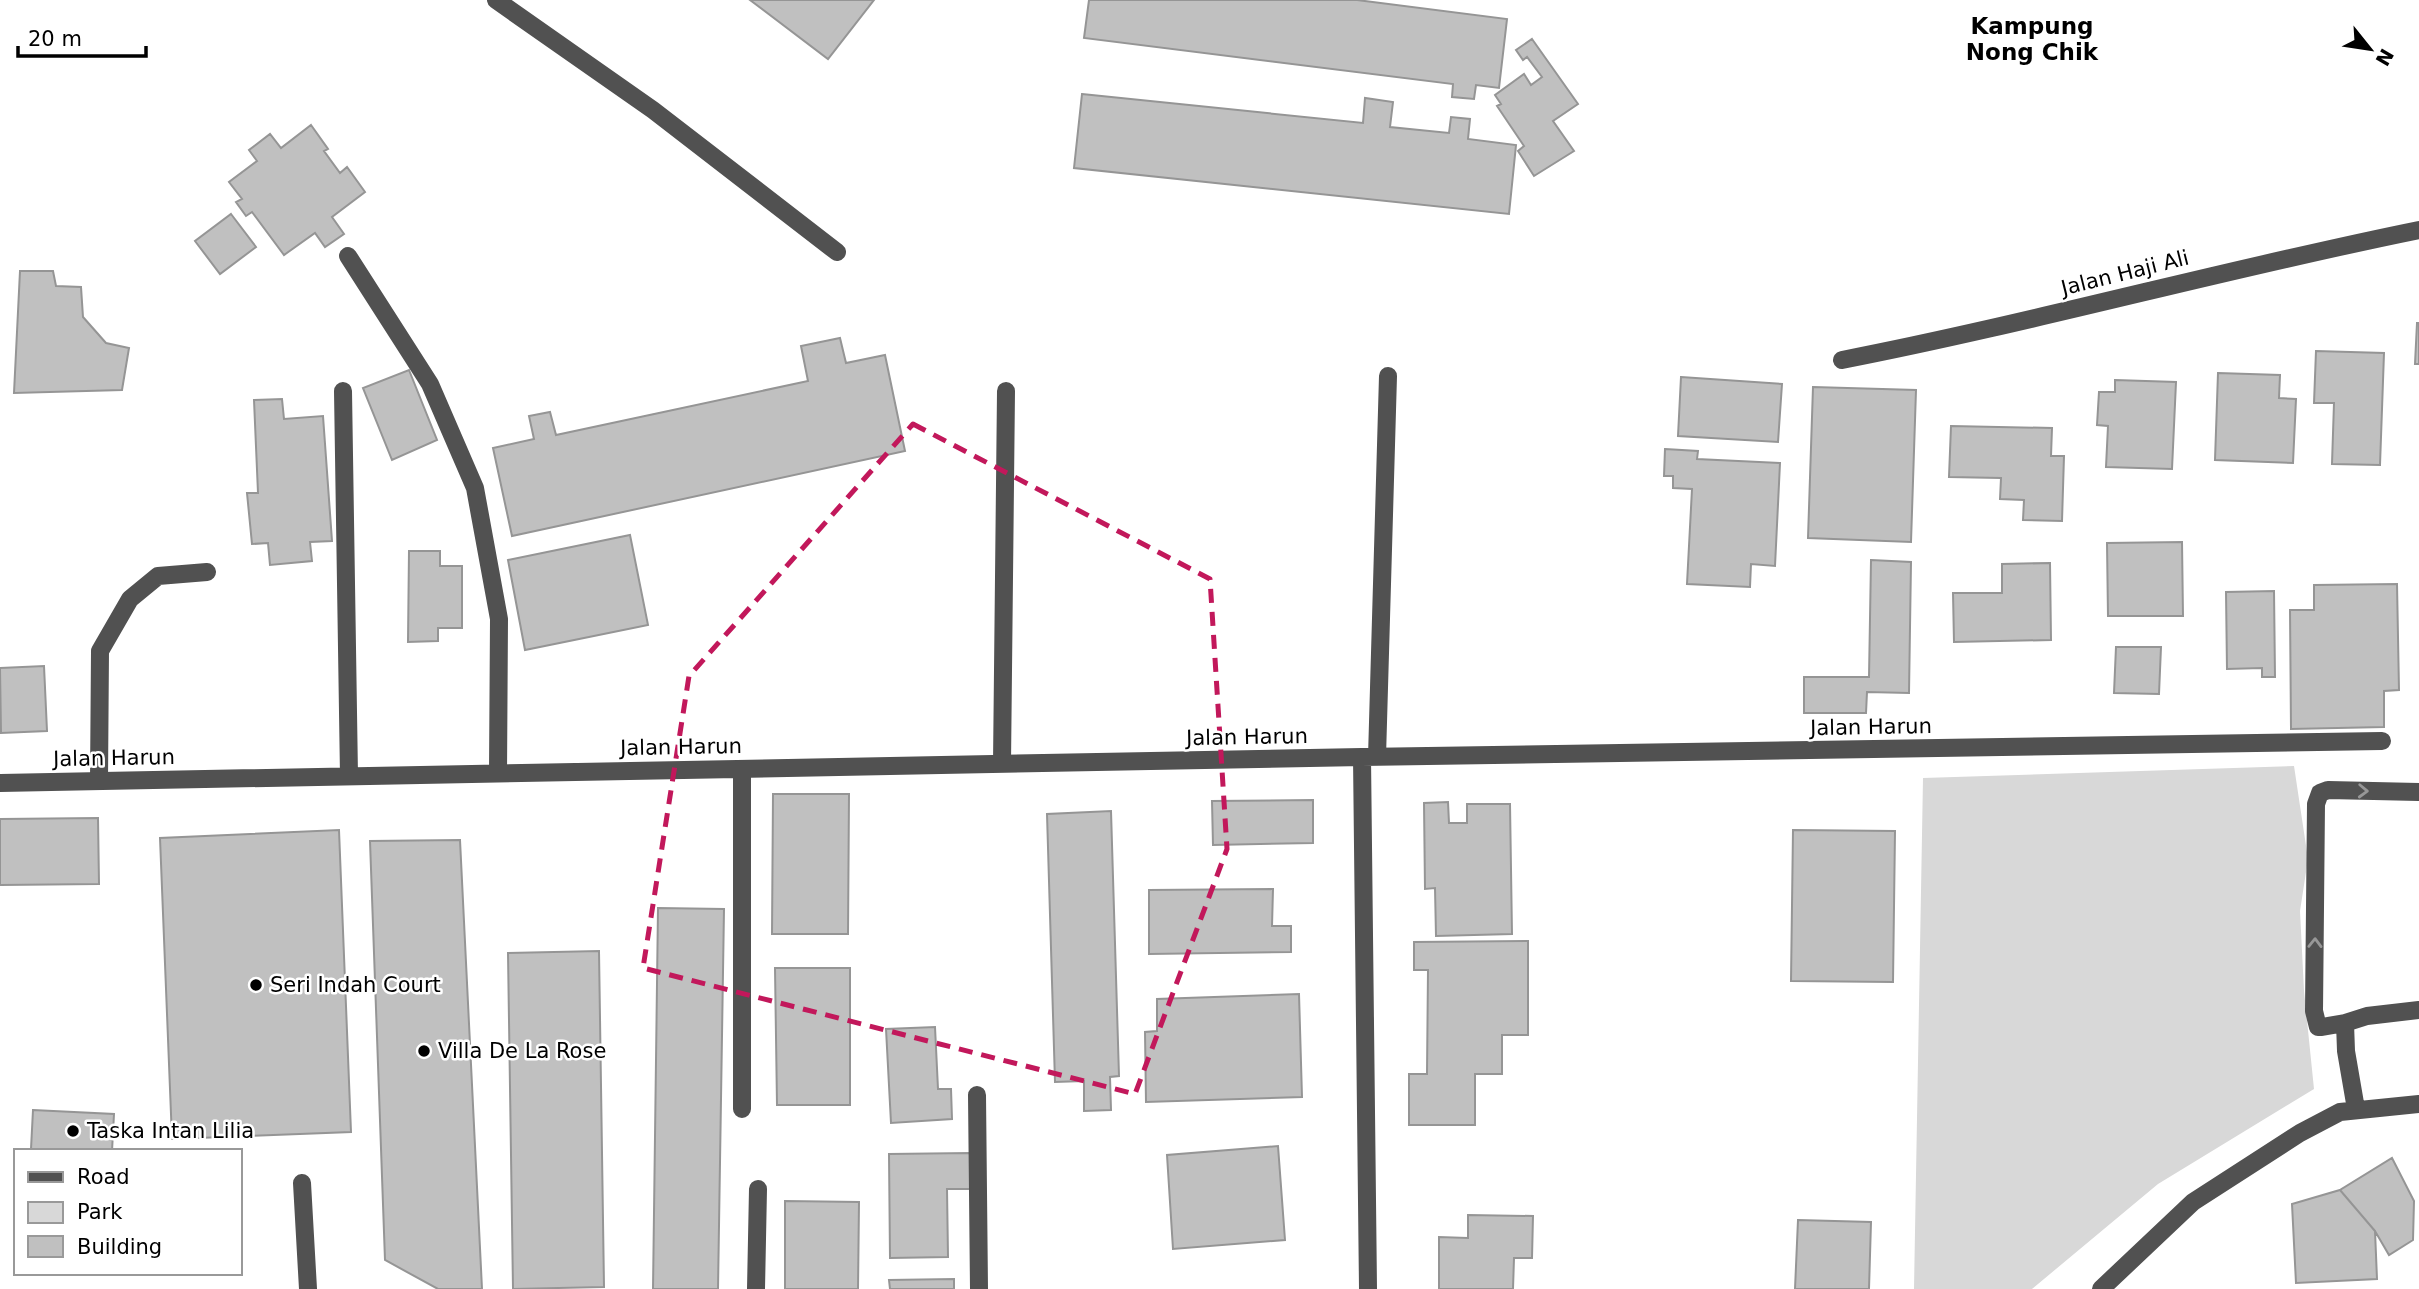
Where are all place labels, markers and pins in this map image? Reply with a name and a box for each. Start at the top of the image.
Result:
place label: Seri Indah Court [270,973,441,997]
marker: Seri Indah Court [248,977,264,993]
place label: Villa De La Rose [438,1039,606,1063]
marker: Villa De La Rose [416,1043,432,1059]
place label: Taska Intan Lilia [86,1119,254,1143]
marker: Taska Intan Lilia [65,1123,81,1139]

